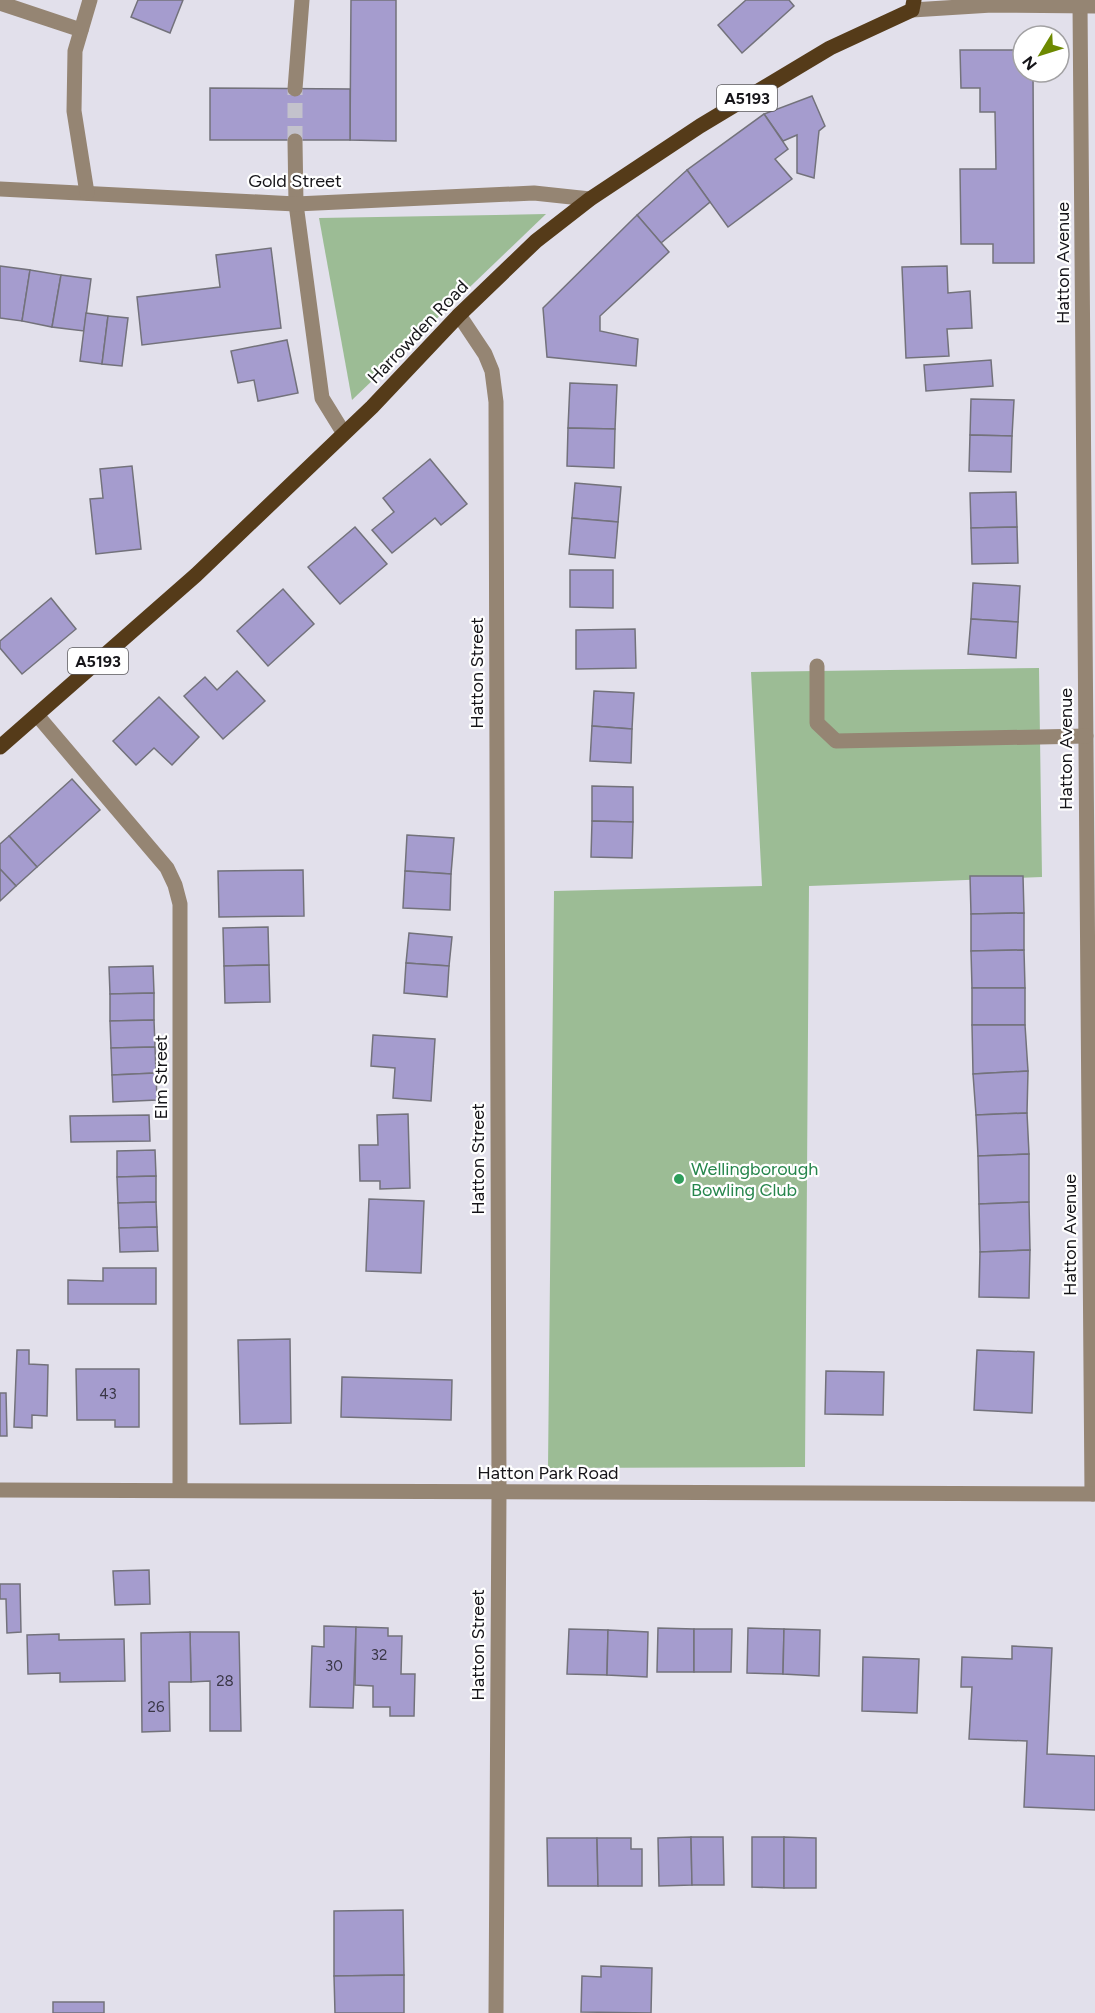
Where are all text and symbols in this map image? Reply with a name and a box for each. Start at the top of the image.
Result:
north arrow [1011,24,1071,84]
text: N [1018,52,1041,74]
road number: A5193 [717,85,777,111]
street label: Gold Street [248,170,342,192]
street label: Hatton Avenue [1052,202,1074,324]
street label: Harrowden Road [363,276,473,388]
street label: Hatton Street [466,617,488,729]
road number: A5193 [68,648,128,674]
street label: Hatton Avenue [1055,688,1077,810]
street label: Elm Street [150,1034,172,1119]
street label: Hatton Street [467,1103,489,1215]
place label: Wellingborough Bowling Club [691,1158,818,1201]
marker: Wellingborough Bowling Club [672,1172,686,1186]
street label: Hatton Avenue [1059,1174,1081,1296]
house number: 43 [99,1385,117,1403]
street label: Hatton Park Road [477,1462,619,1484]
street label: Hatton Street [467,1589,489,1701]
house number: 32 [371,1646,387,1664]
house number: 30 [325,1657,343,1675]
house number: 28 [216,1672,234,1690]
house number: 26 [148,1698,165,1716]

